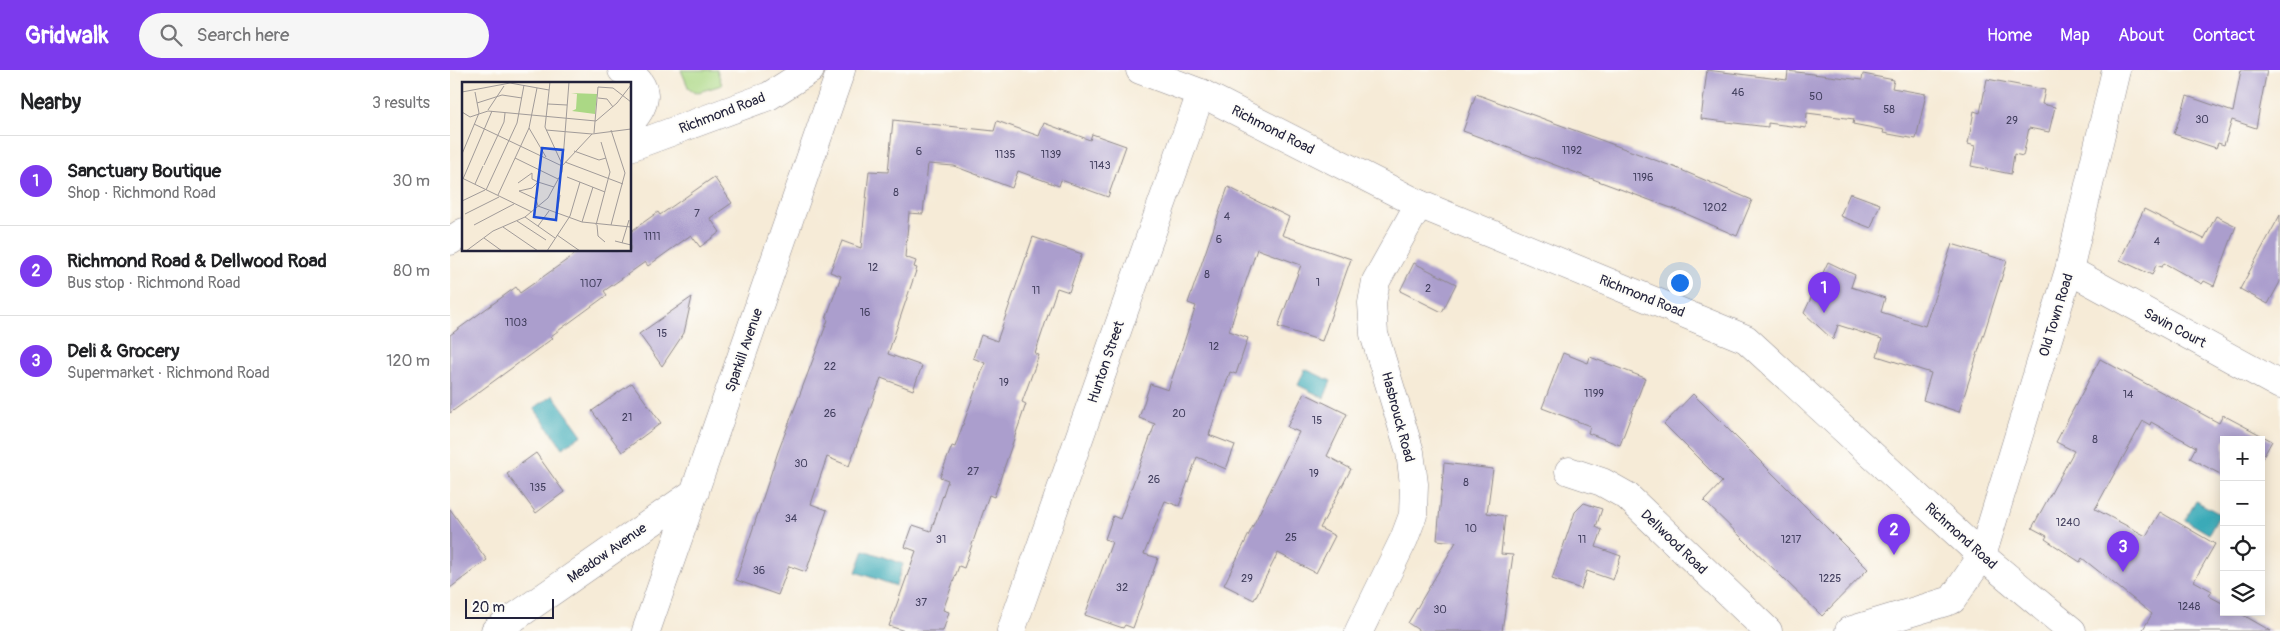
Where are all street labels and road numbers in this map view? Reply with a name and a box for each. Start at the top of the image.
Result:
street label: Richmond Road [677,89,768,137]
street label: Richmond Road [1229,102,1317,158]
street label: Richmond Road [1597,271,1687,321]
street label: Old Town Road [2035,271,2077,359]
street label: Savin Court [2141,305,2209,352]
street label: Sparkill Avenue [722,306,766,394]
street label: Hunton Street [1084,318,1128,405]
street label: Hasbrouck Road [1378,370,1418,464]
street label: Richmond Road [1922,499,2001,573]
street label: Dellwood Road [1637,506,1711,578]
street label: Meadow Avenue [564,519,650,587]

